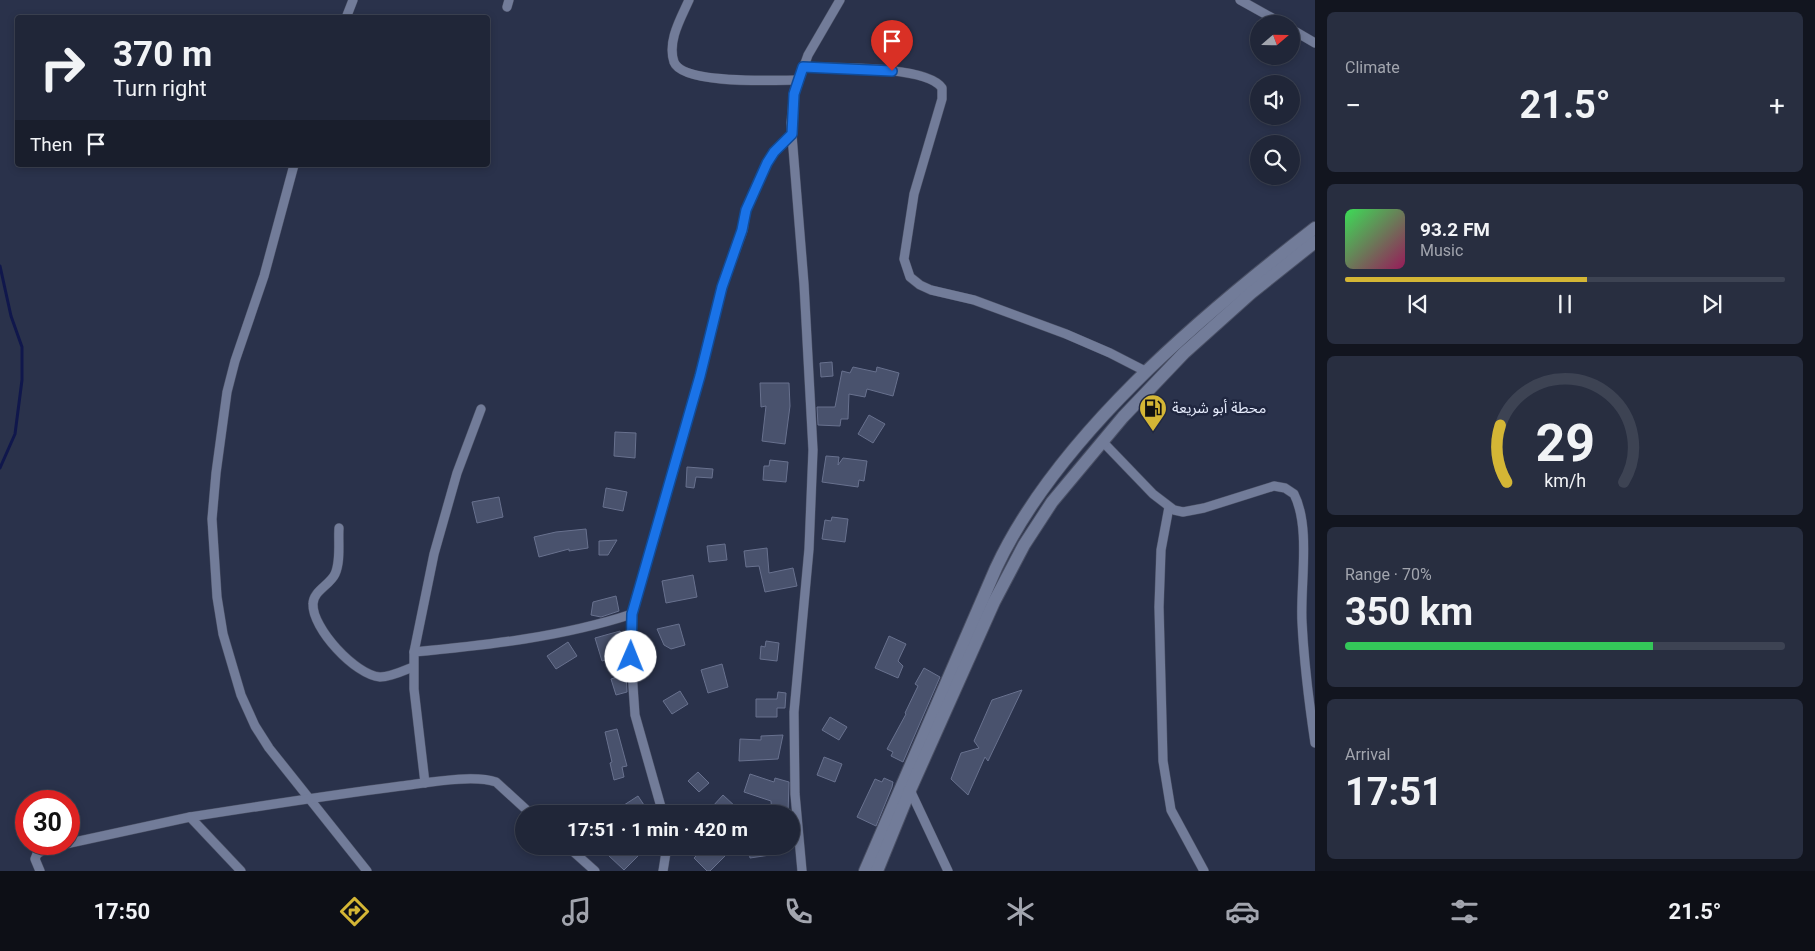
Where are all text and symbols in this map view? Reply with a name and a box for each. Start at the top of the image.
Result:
north arrow [1250,15,1300,65]
map controls [1250,15,1300,185]
pin [871,20,913,71]
icon: arrive [878,27,906,55]
text: 370 m [113,34,212,75]
icon: right [30,35,95,100]
text: Climate [1345,58,1400,77]
button: sound [1250,75,1300,125]
text: Turn right [113,76,207,101]
text: 21.5° [1519,83,1611,127]
text: − [1345,89,1361,122]
text: + [1769,89,1785,122]
icon: arrive [82,130,110,158]
text: Then [30,133,72,156]
button: search [1250,135,1300,185]
text: 93.2 FM [1420,218,1490,241]
text: Music [1420,241,1463,260]
icon: previous [1404,290,1432,318]
icon: pause [1551,290,1579,318]
icon: next [1698,290,1726,318]
fuel station icon: محطة أبو شريعة [1138,393,1168,432]
place label: محطة أبو شريعة [1172,399,1266,417]
text: 29 [1535,413,1595,474]
text: km/h [1544,470,1586,491]
text: Range · 70% [1345,565,1432,584]
text: 350 km [1345,590,1473,634]
position arrow [604,630,656,682]
text: Arrival [1345,745,1390,764]
text: 17:51 [1345,770,1443,814]
speed limit sign: 30 [15,790,80,855]
text: 17:51 · 1 min · 420 m [567,818,748,841]
icon: directions [337,894,372,929]
icon: music [559,894,594,929]
icon: phone [781,894,816,929]
icon: climate [1003,894,1038,929]
icon: car [1225,894,1260,929]
icon: filters [1447,894,1482,929]
text: 17:50 [93,899,150,924]
text: 21.5° [1669,899,1721,924]

